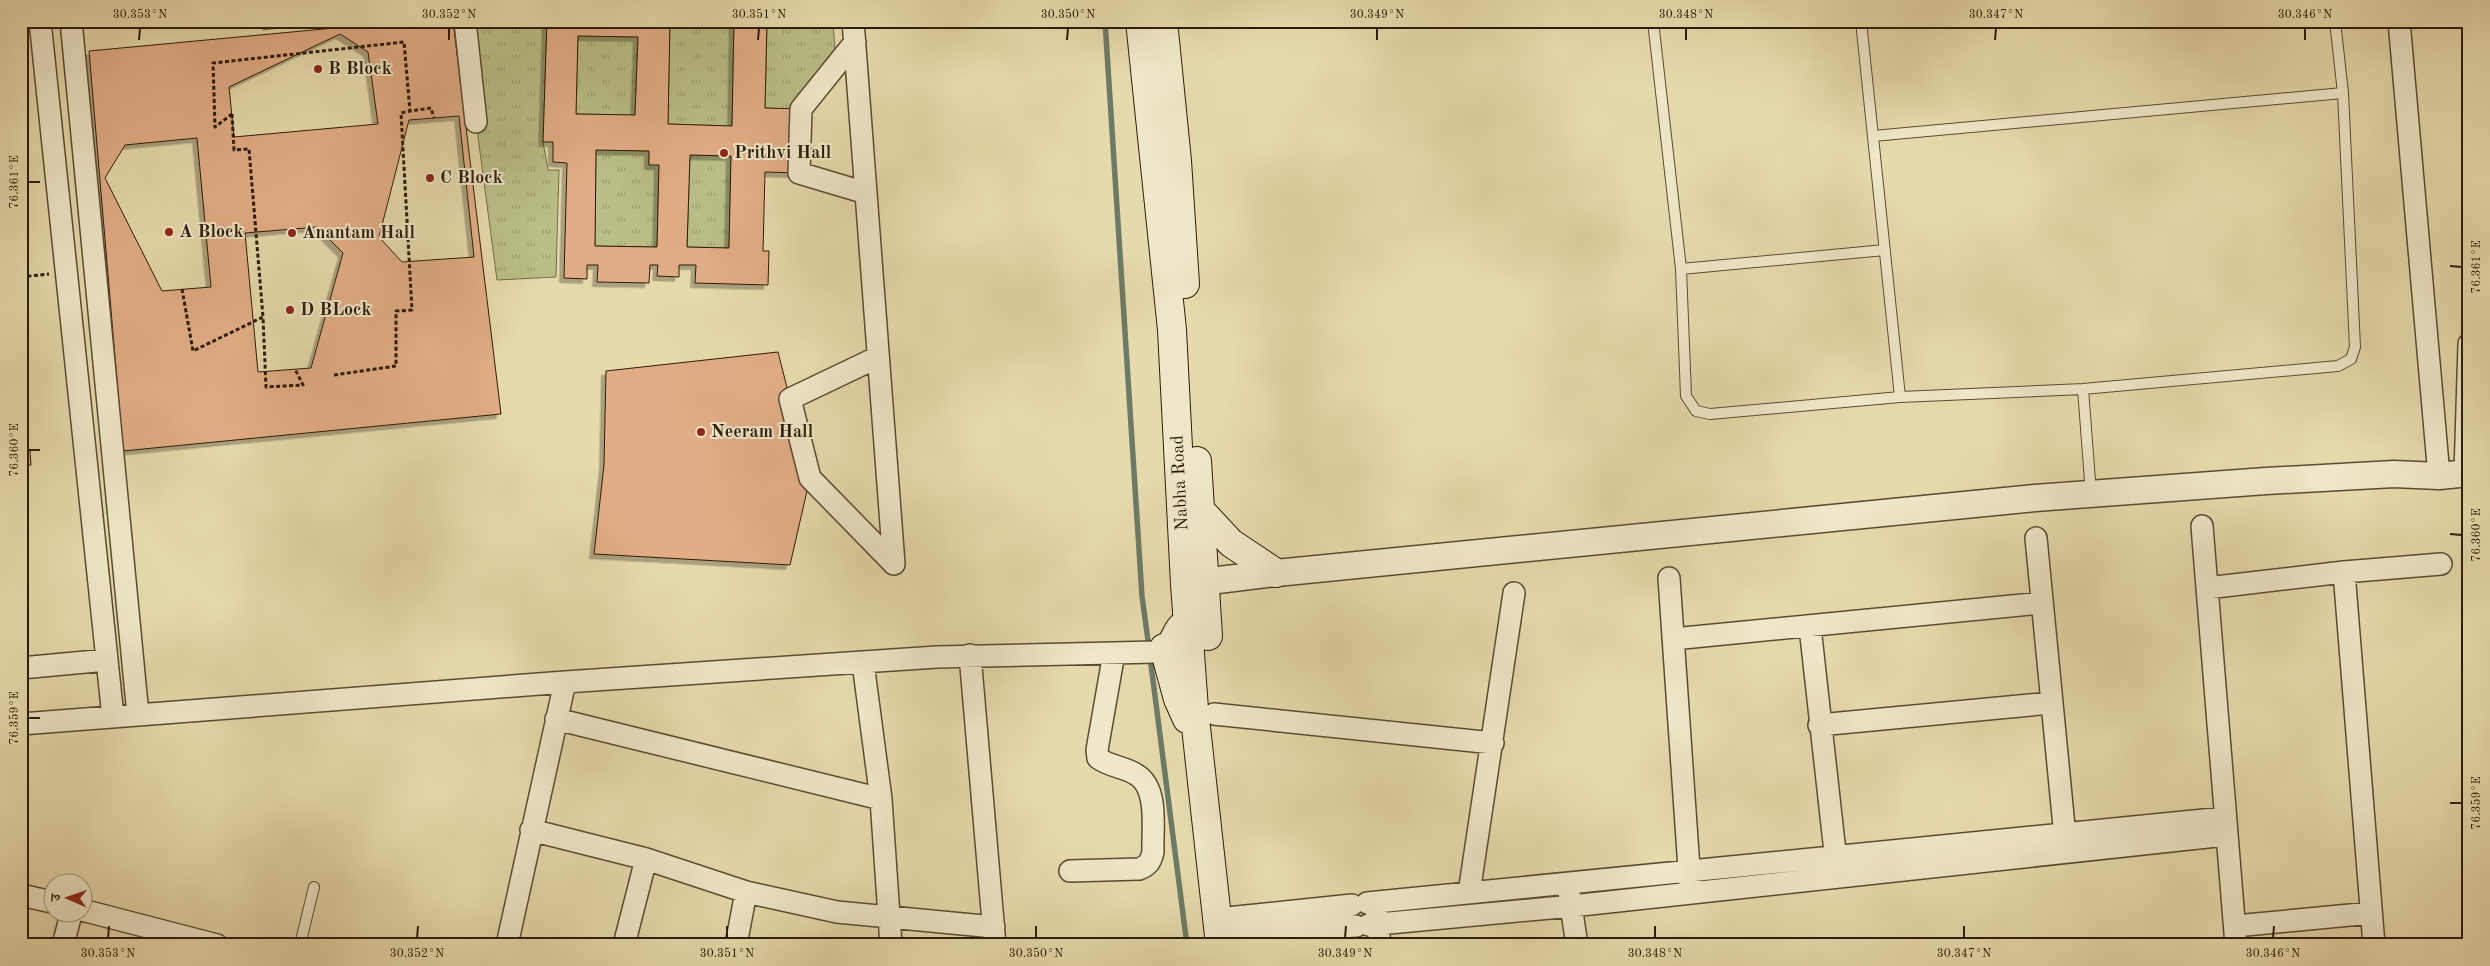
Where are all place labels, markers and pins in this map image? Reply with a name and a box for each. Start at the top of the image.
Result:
place label: B Block [328,60,392,78]
marker: B Block [312,63,324,75]
place label: Prithvi Hall [734,144,832,162]
marker: Prithvi Hall [718,147,730,159]
place label: C Block [440,169,503,187]
marker: C Block [424,172,436,184]
place label: A Block [179,223,244,241]
place label: Anantam Hall [302,224,415,242]
marker: A Block [163,226,175,238]
marker: Anantam Hall [286,227,298,239]
place label: D BLock [300,301,372,319]
marker: D BLock [284,304,296,316]
place label: Neeram Hall [711,423,814,441]
marker: Neeram Hall [695,426,707,438]

